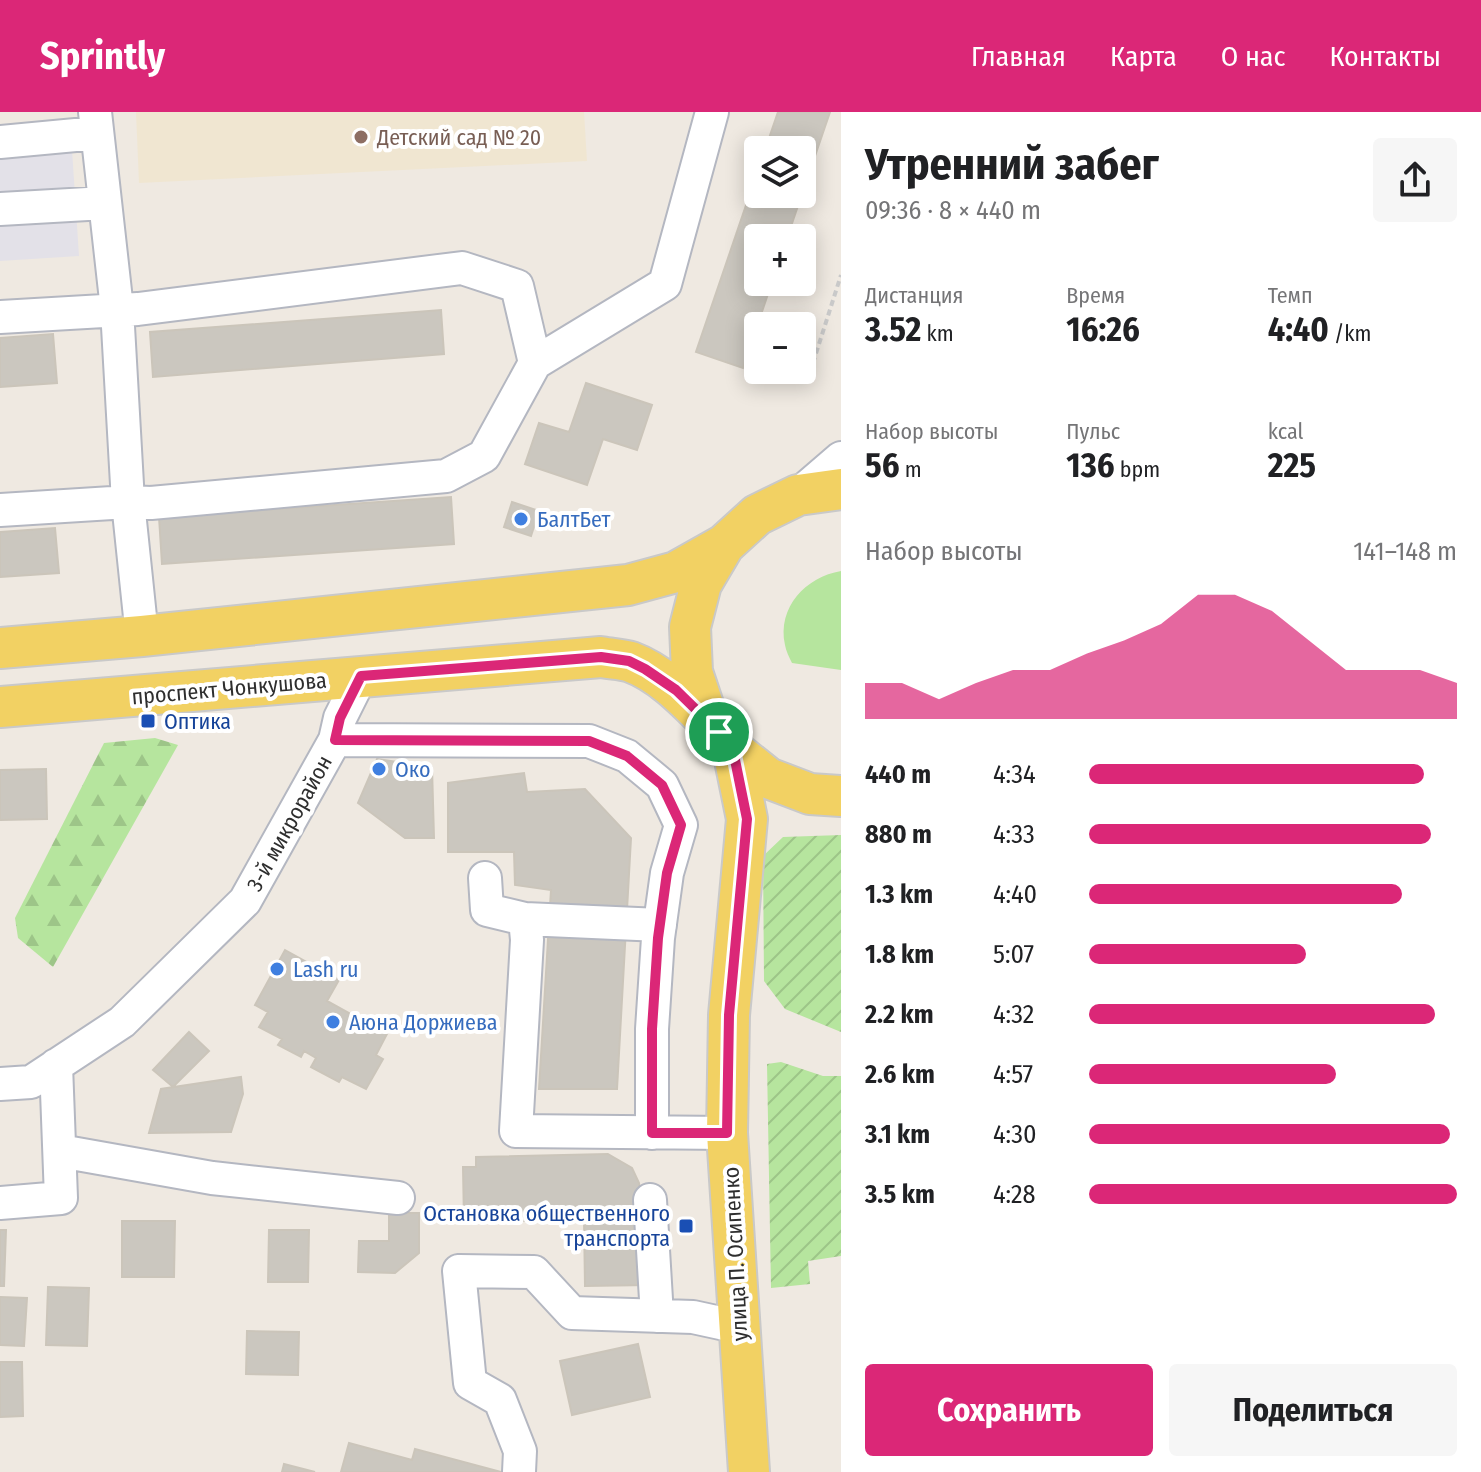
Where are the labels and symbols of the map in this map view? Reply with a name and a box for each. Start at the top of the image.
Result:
place label: Детский сад № 20 [376,124,541,151]
marker: Детский сад № 20 [352,128,370,146]
place label: БалтБет [537,506,610,533]
marker: БалтБет [512,510,530,528]
street label: проспект Чонкушова [130,667,328,710]
pin [685,698,753,766]
place label: Оптика [164,708,231,735]
marker: Оптика [139,712,157,730]
street label: 3-й микрорайон [241,751,338,896]
place label: Око [395,756,431,783]
marker: Око [370,760,388,778]
place label: Lash ru [293,956,359,983]
marker: Lash ru [268,960,286,978]
place label: Аюна Доржиева [349,1009,498,1036]
marker: Аюна Доржиева [324,1013,342,1031]
street label: улица П. Осипенко [717,1166,754,1342]
place label: Остановка общественного транспорта [423,1200,670,1252]
marker: Остановка общественного транспорта [677,1217,695,1235]

